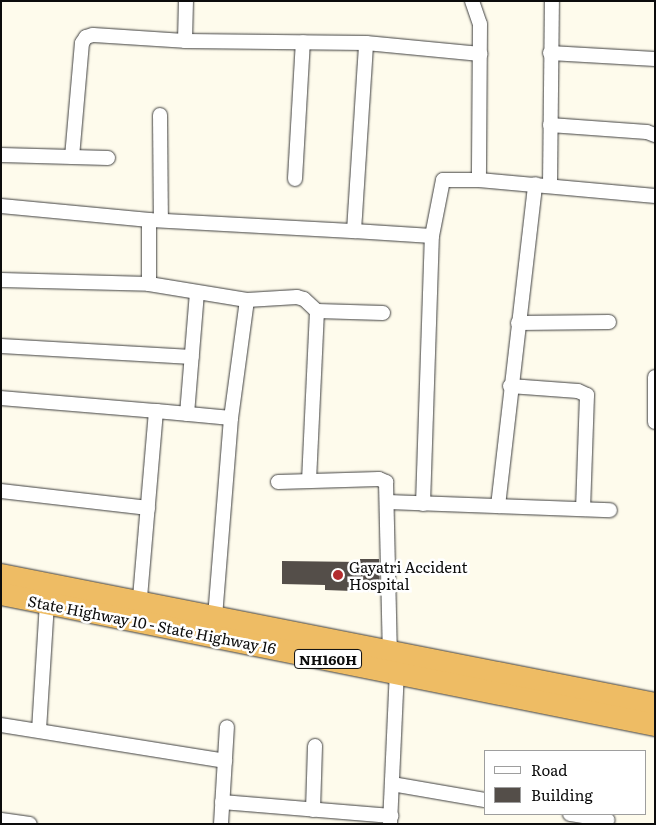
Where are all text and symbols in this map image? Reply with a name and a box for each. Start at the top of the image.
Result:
place label: Gayatri Accident Hospital [349,557,467,592]
marker: Gayatri Accident Hospital [331,568,345,582]
street label: State Highway 10 - State Highway 16 [27,591,277,657]
road number: NH160H [293,648,363,671]
legend [483,750,646,815]
text: Road [531,758,567,781]
text: Building [531,783,593,806]

